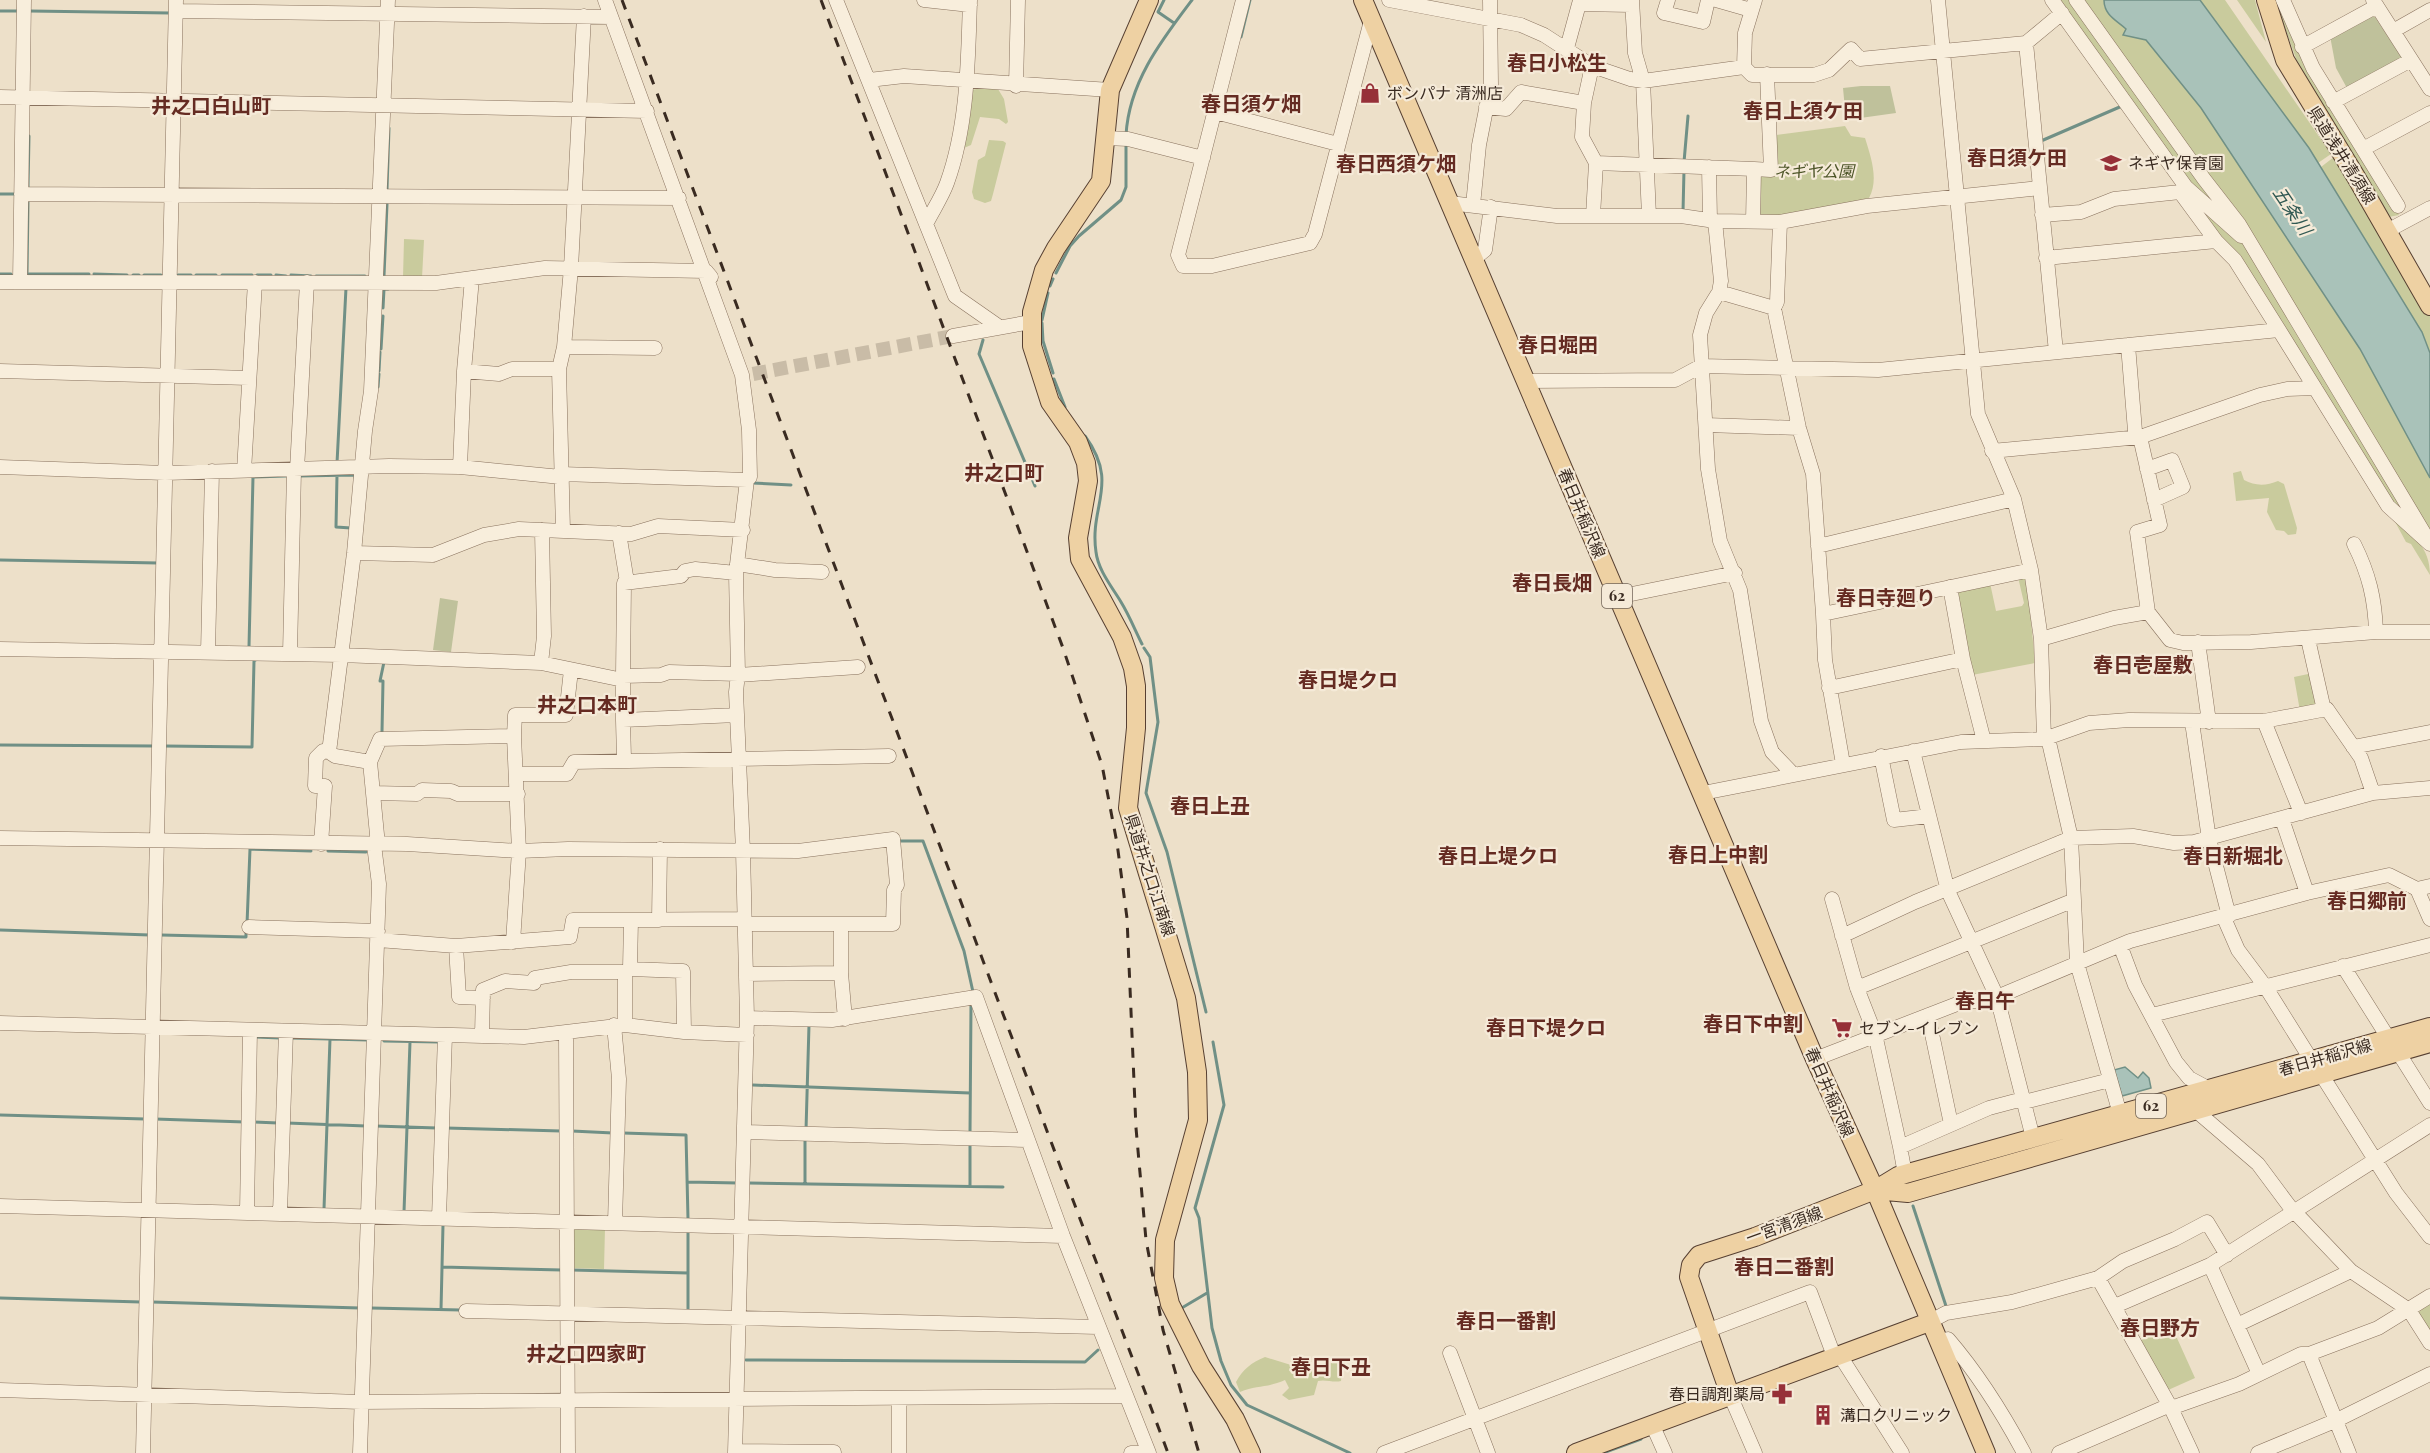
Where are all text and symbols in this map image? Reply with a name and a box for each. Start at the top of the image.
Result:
district label: 春日小松生 [1507,48,1607,75]
shop icon: ボンパナ 清洲店 [1358,81,1382,105]
place label: ボンパナ 清洲店 [1387,82,1503,103]
district label: 春日須ケ畑 [1201,89,1301,116]
district label: 井之口白山町 [151,91,271,118]
district label: 春日上須ケ田 [1743,96,1863,123]
street label: 県道浅井清須線 [2304,102,2381,208]
district label: 春日須ケ田 [1967,143,2067,170]
district label: 春日西須ケ畑 [1336,149,1456,176]
school or university icon: ネギヤ保育園 [2099,151,2123,175]
place label: ネギヤ保育園 [2128,152,2224,173]
park label: ネギヤ公園 [1774,160,1856,181]
water label: 五条川 [2268,181,2319,241]
district label: 春日堀田 [1518,330,1598,357]
district label: 井之口町 [964,458,1044,485]
street label: 春日井稲沢線 [1554,465,1611,561]
district label: 春日長畑 [1512,568,1592,595]
district label: 春日寺廻り [1836,583,1936,610]
road number: 62 [1602,584,1632,608]
district label: 春日壱屋敷 [2093,650,2193,677]
district label: 春日堤クロ [1298,665,1398,692]
district label: 井之口本町 [537,690,637,717]
district label: 春日上丑 [1170,791,1250,818]
street label: 県道井之口江南線 [1121,811,1180,939]
district label: 春日上中割 [1668,840,1768,867]
district label: 春日上堤クロ [1438,841,1558,868]
district label: 春日新堀北 [2183,841,2283,868]
district label: 春日郷前 [2327,886,2407,913]
district label: 春日午 [1955,986,2015,1013]
district label: 春日下中割 [1703,1009,1803,1036]
district label: 春日下堤クロ [1486,1013,1606,1040]
supermarket icon: セブン-イレブン [1830,1016,1854,1040]
place label: セブン-イレブン [1859,1017,1979,1038]
street label: 春日井稲沢線 [2276,1033,2374,1080]
street label: 春日井稲沢線 [1801,1044,1860,1140]
road number: 62 [2136,1094,2166,1118]
street label: 一宮清須線 [1743,1201,1825,1248]
district label: 春日二番割 [1734,1252,1834,1279]
district label: 春日一番割 [1456,1306,1556,1333]
district label: 春日野方 [2120,1313,2200,1340]
district label: 井之口四家町 [526,1339,646,1366]
district label: 春日下丑 [1291,1352,1371,1379]
pharmacy icon: 春日調剤薬局 [1770,1382,1794,1406]
place label: 春日調剤薬局 [1669,1383,1765,1404]
building icon: 溝口クリニック [1811,1403,1835,1427]
place label: 溝口クリニック [1840,1404,1952,1425]

